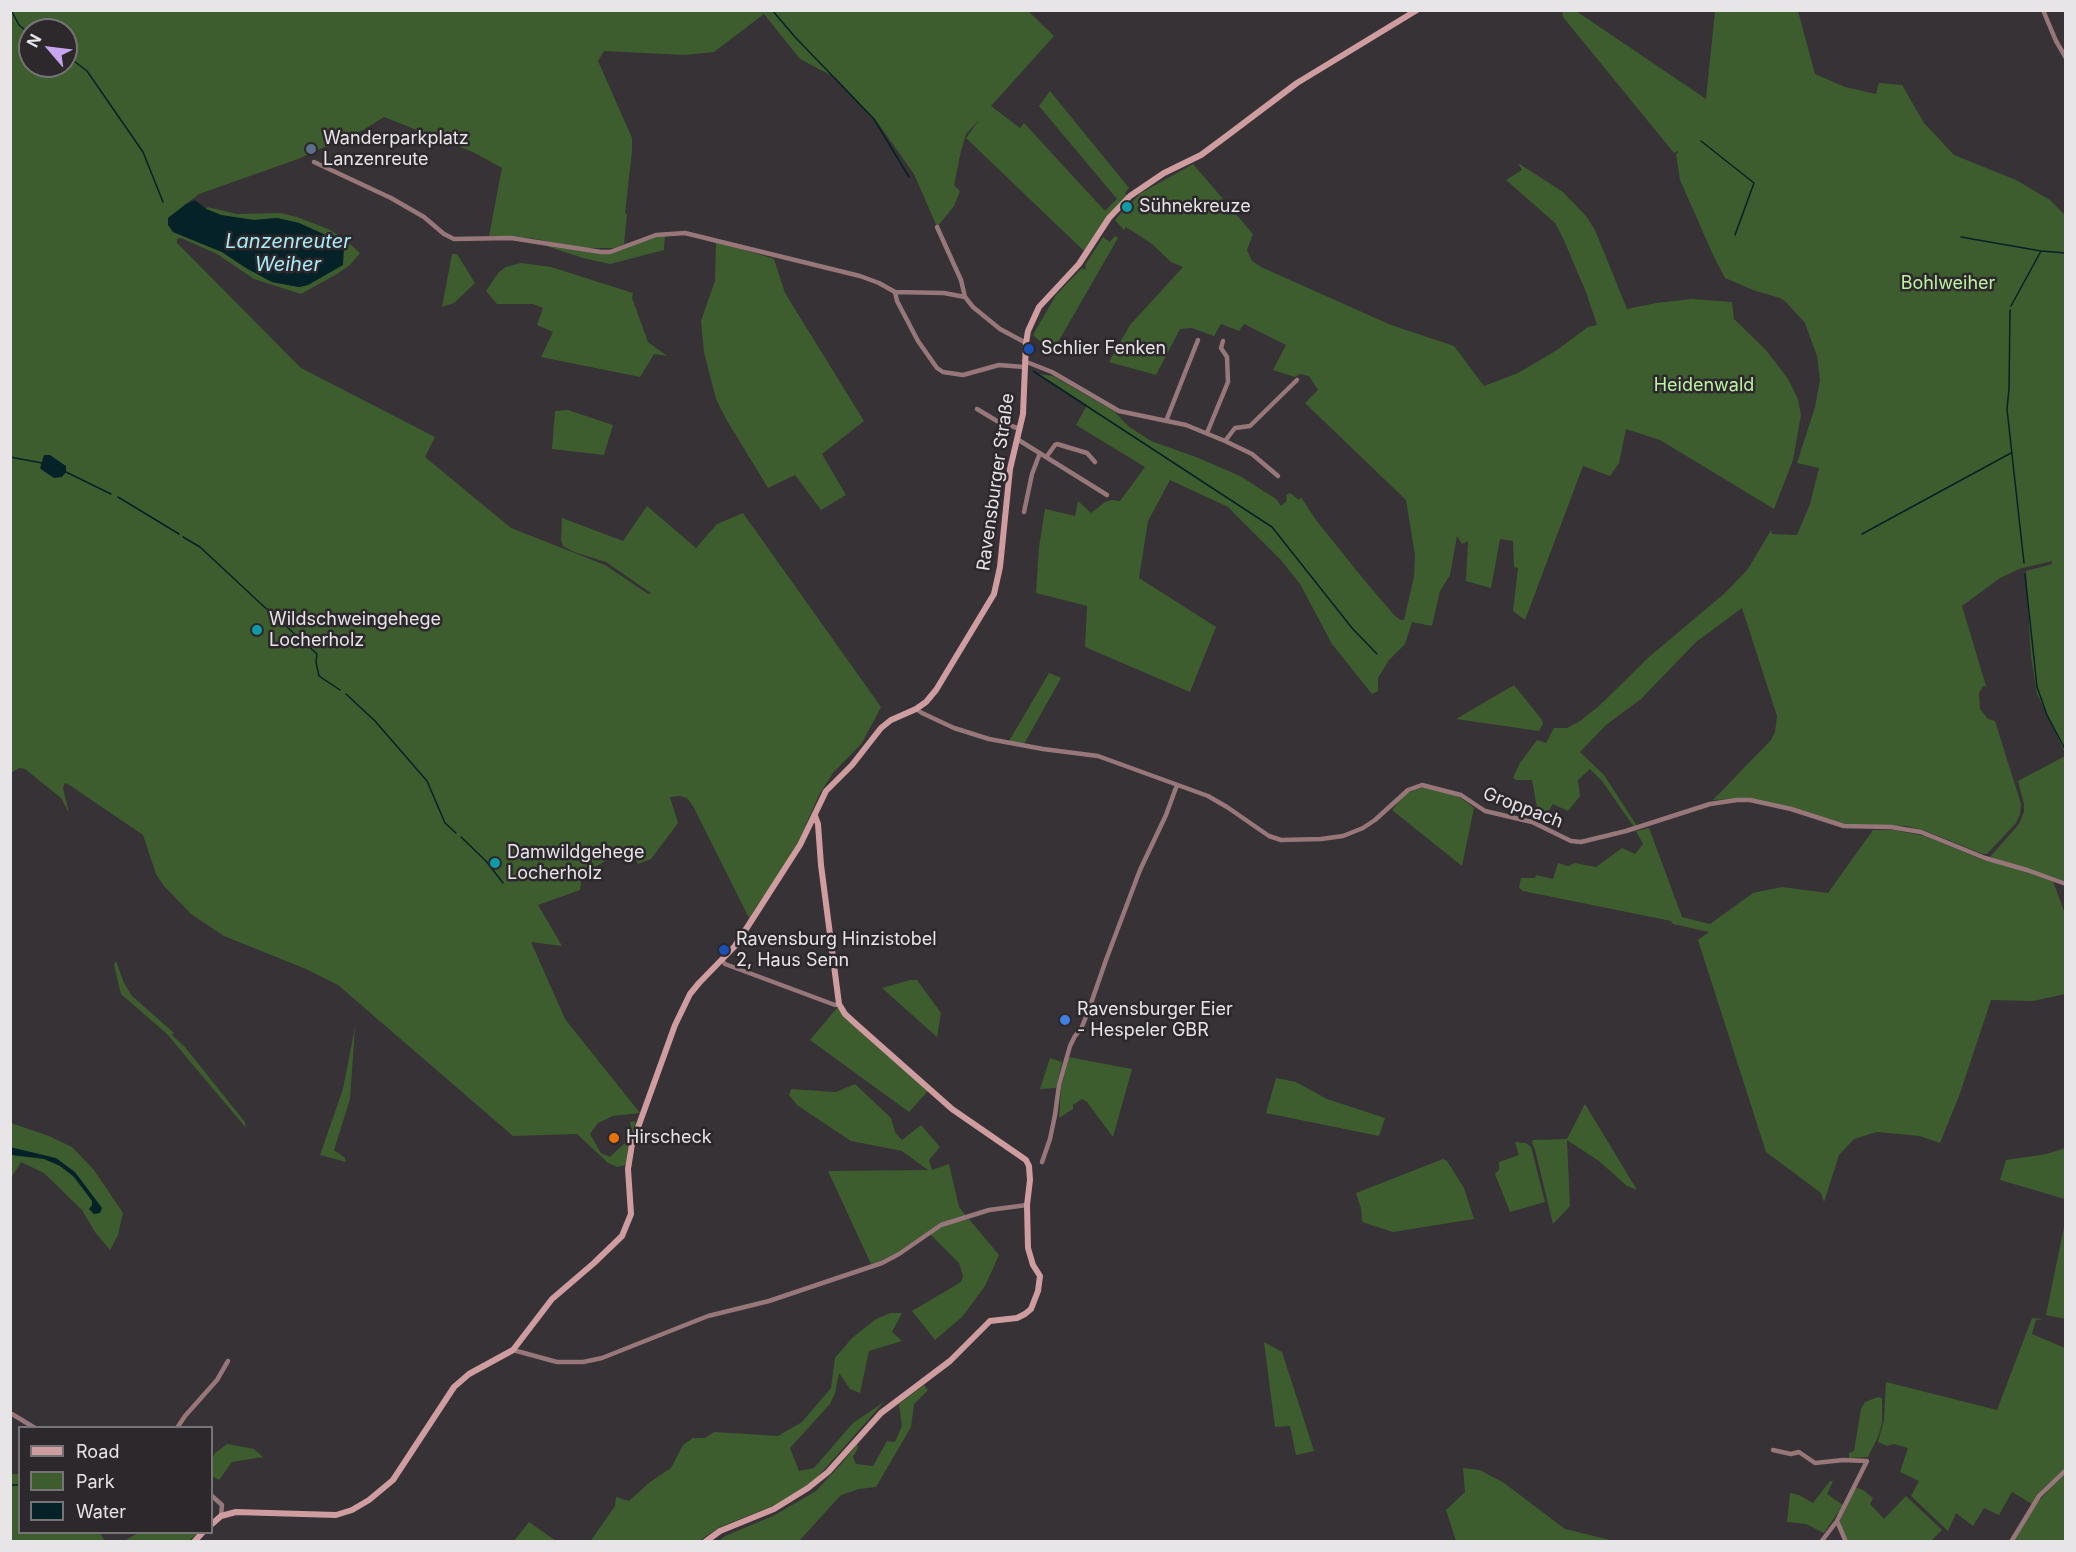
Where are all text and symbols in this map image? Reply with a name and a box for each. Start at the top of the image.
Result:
north arrow [18,18,78,78]
text: N [22,30,46,51]
place label: Wanderparkplatz Lanzenreute [323,128,469,170]
marker: Wanderparkplatz Lanzenreute [304,142,318,156]
place label: Sühnekreuze [1139,196,1251,218]
marker: Sühnekreuze [1120,200,1134,214]
water label: Lanzenreuter Weiher [225,230,351,277]
park label: Bohlweiher [1901,273,1995,295]
place label: Schlier Fenken [1041,338,1166,360]
marker: Schlier Fenken [1022,342,1036,356]
park label: Heidenwald [1654,375,1754,397]
street label: Ravensburger Straße [973,392,1019,572]
place label: Wildschweingehege Locherholz [269,609,441,652]
marker: Wildschweingehege Locherholz [250,623,264,637]
street label: Groppach [1480,783,1566,833]
place label: Damwildgehege Locherholz [507,842,645,884]
marker: Damwildgehege Locherholz [488,856,502,870]
place label: Ravensburg Hinzistobel 2, Haus Senn [736,929,937,972]
marker: Ravensburg Hinzistobel 2, Haus Senn [717,943,731,957]
place label: Ravensburger Eier - Hespeler GBR [1077,999,1233,1042]
marker: Ravensburger Eier - Hespeler GBR [1058,1013,1072,1027]
place label: Hirscheck [626,1127,712,1149]
marker: Hirscheck [607,1131,621,1145]
legend [18,1426,213,1534]
text: Road [76,1441,119,1462]
text: Park [76,1471,115,1492]
text: Water [76,1501,126,1522]

